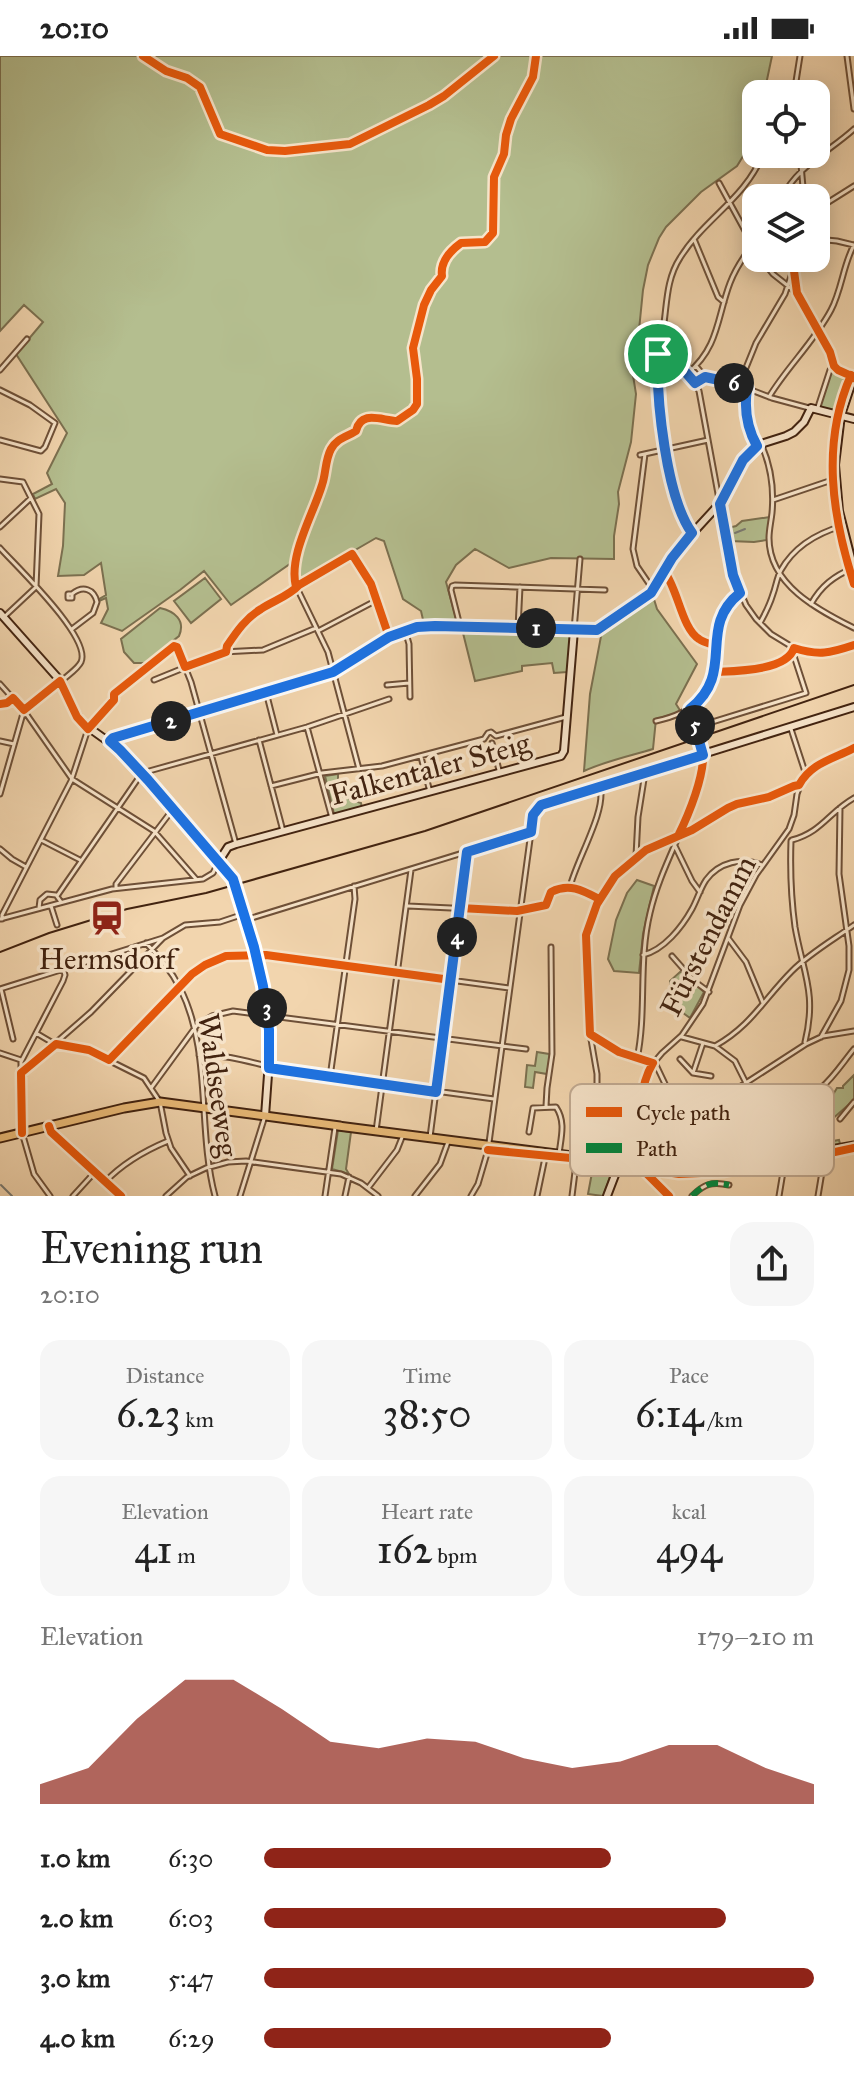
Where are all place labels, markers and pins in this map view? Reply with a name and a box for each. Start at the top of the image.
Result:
pin [624,320,692,388]
pin: 6 [714,363,754,403]
pin: 1 [516,608,556,648]
pin: 2 [151,701,191,741]
pin: 5 [675,705,715,745]
station icon: Hermsdorf [88,899,126,937]
pin: 4 [437,917,477,957]
place label: Hermsdorf [38,941,180,977]
pin: 3 [247,988,287,1028]

